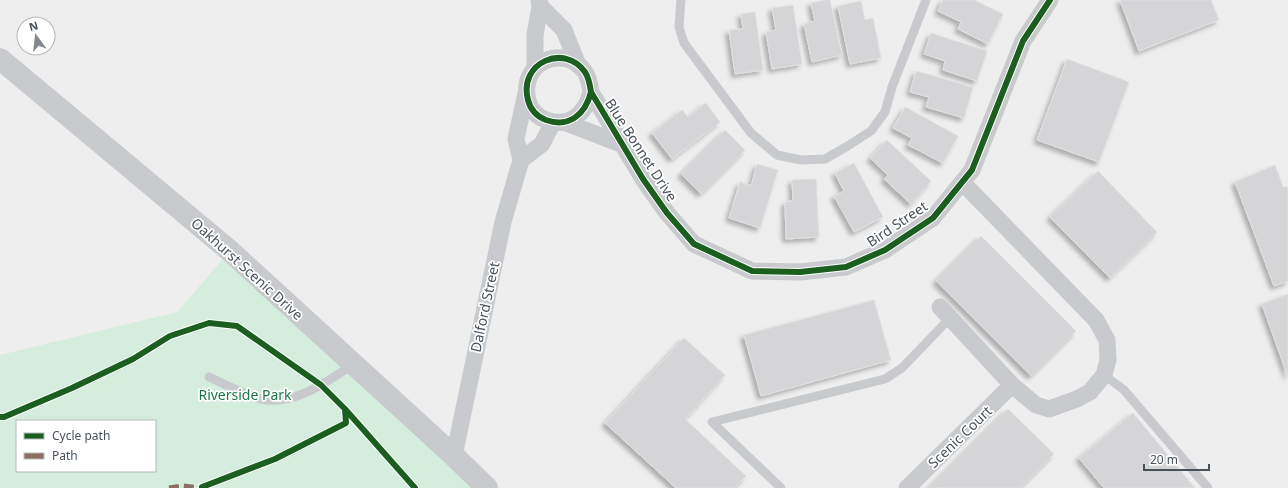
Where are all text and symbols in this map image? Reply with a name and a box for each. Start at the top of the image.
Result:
north arrow [16,16,56,56]
text: N [27,17,40,34]
street label: Blue Bonnet Drive [601,95,682,205]
street label: Bird Street [863,196,931,251]
street label: Oakhurst Scenic Drive [187,213,307,324]
street label: Dalford Street [466,260,503,354]
park label: Riverside Park [198,385,292,404]
street label: Scenic Court [924,401,996,472]
legend [16,420,156,472]
text: Cycle path [52,427,110,444]
scale bar [1144,446,1209,472]
text: Path [52,447,78,464]
text: 20 m [1150,451,1178,468]

